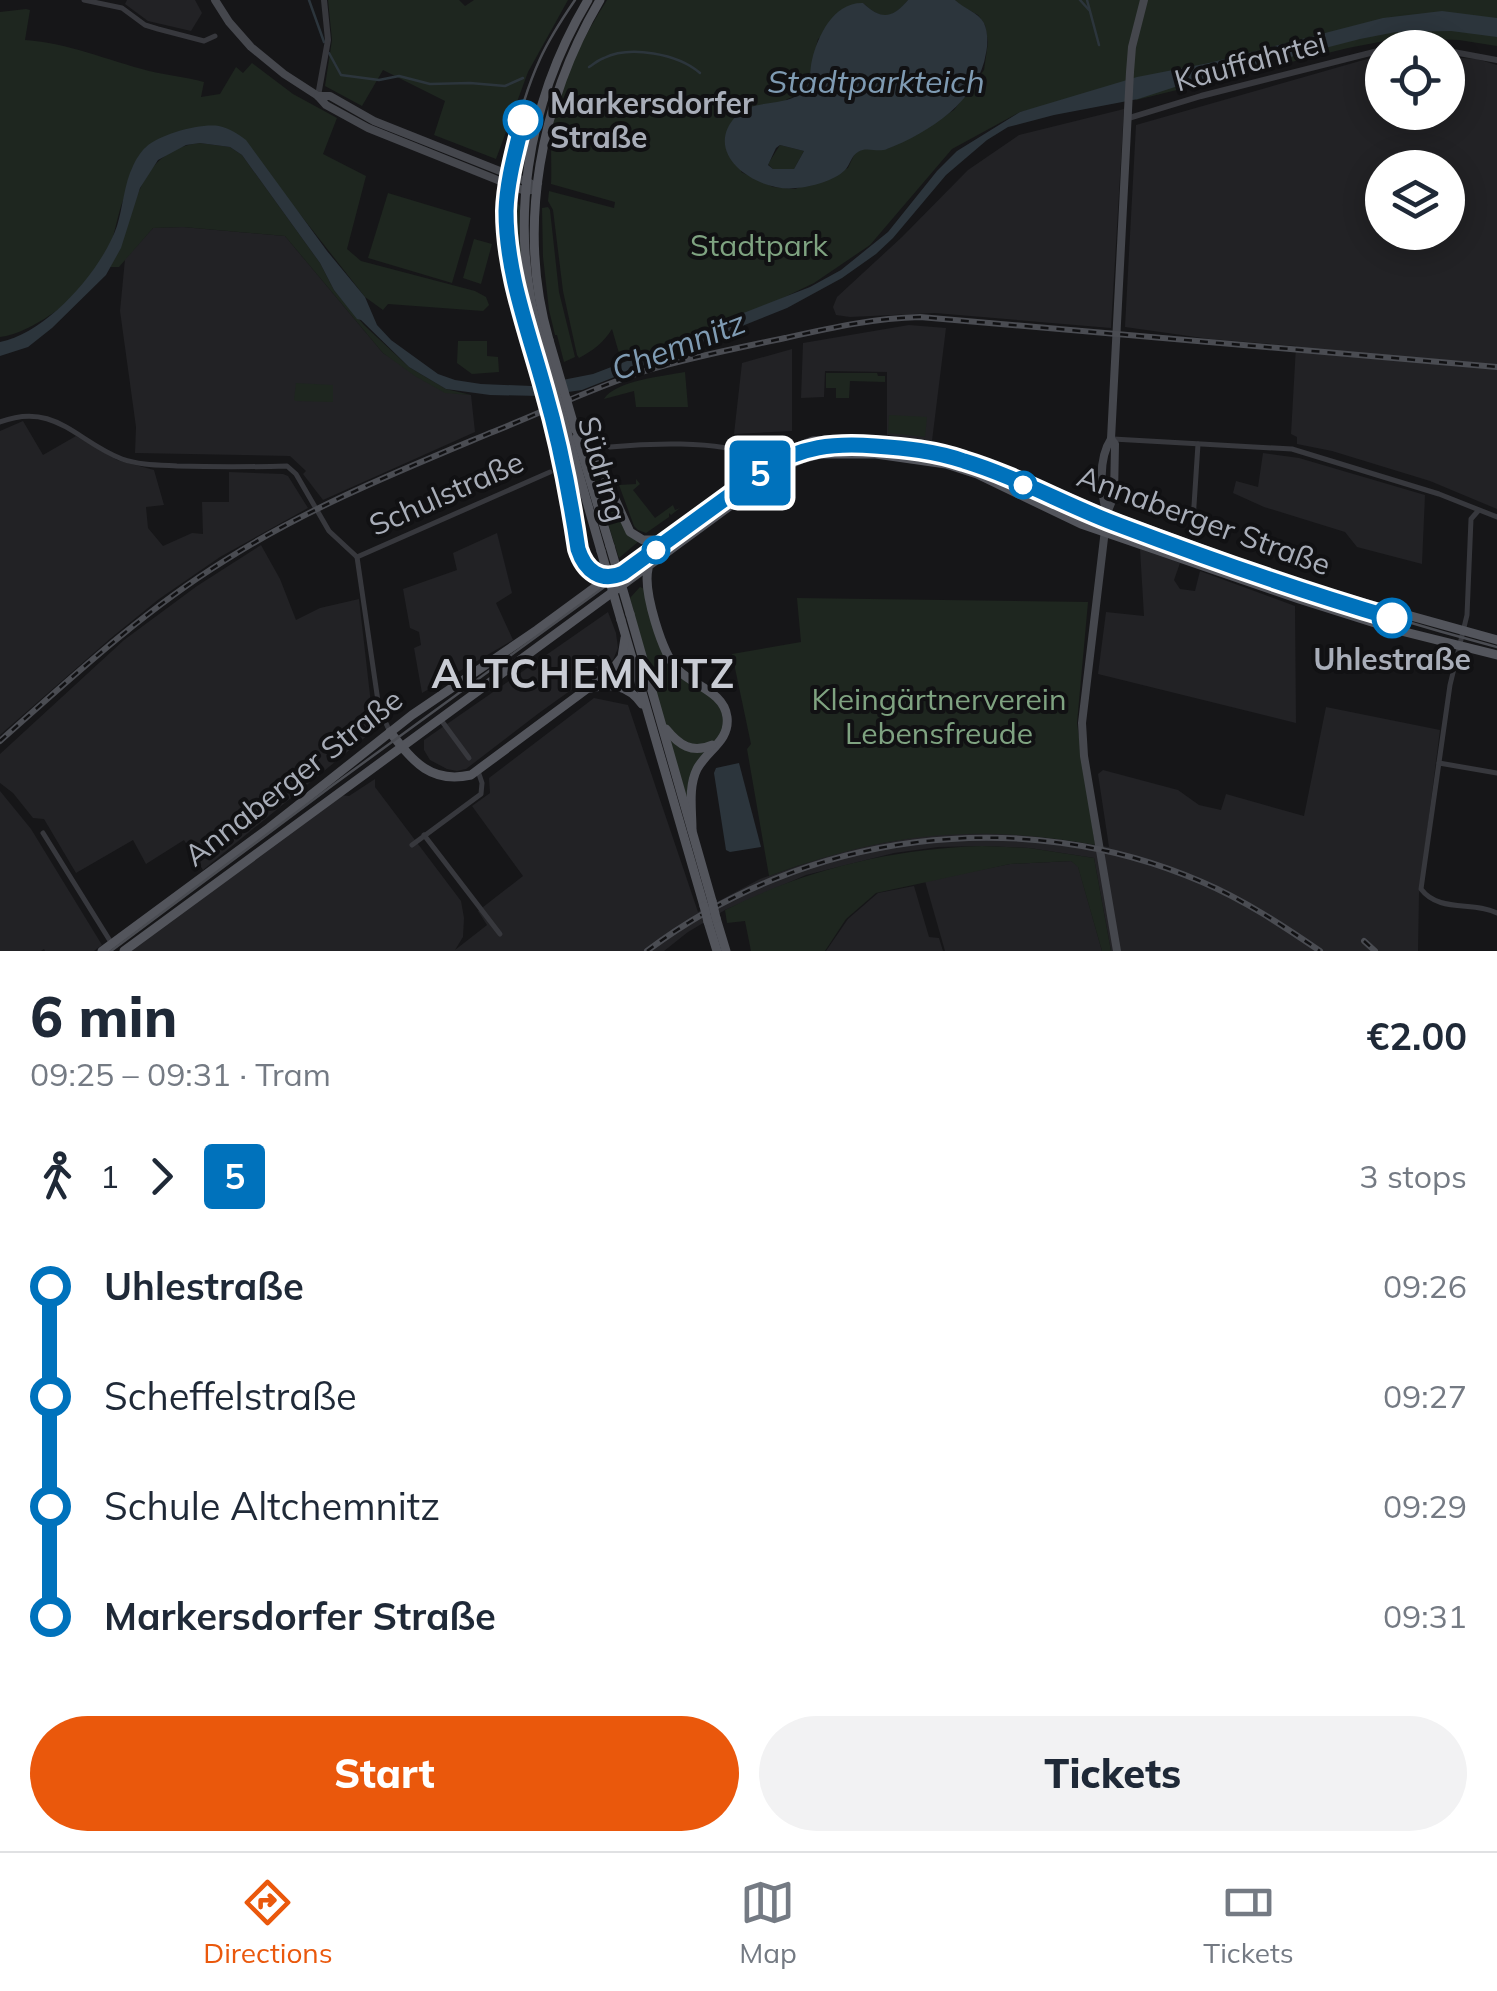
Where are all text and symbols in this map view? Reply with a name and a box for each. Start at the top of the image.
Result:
street label: Kauffahrtei [1170,23,1330,99]
map controls [1365,30,1465,250]
button: locate [1365,30,1465,130]
water label: Stadtparkteich [767,61,985,101]
place label: Markersdorfer Straße [550,84,754,156]
marker: Markersdorfer Straße [504,101,542,139]
button: layers [1365,150,1465,250]
park label: Stadtpark [690,226,829,264]
water label: Chemnitz [605,301,751,389]
street label: Südring [570,412,636,526]
line badge: 5 [728,440,792,506]
street label: Schulstraße [363,442,529,544]
text: 5 [749,451,771,495]
street label: Annaberger Straße [1072,457,1336,583]
unlabelled marker [1010,472,1036,498]
unlabelled marker [643,537,669,563]
marker: Uhlestraße [1373,599,1411,637]
place label: Uhlestraße [1313,640,1471,678]
district label: ALTCHEMNITZ [431,648,737,698]
street label: Annaberger Straße [176,680,410,874]
park label: Kleingärtnerverein Lebensfreude [812,680,1066,752]
text: 6 min [30,982,177,1051]
text: €2.00 [1366,1012,1467,1060]
text: 09:25 – 09:31 · Tram [30,1054,331,1094]
icon: walk [30,1149,85,1204]
icon: forward [134,1149,189,1204]
text: 5 [224,1154,245,1198]
text: 1 [100,1156,119,1196]
text: 3 stops [1359,1156,1467,1196]
text: Uhlestraße [104,1262,304,1310]
text: 09:26 [1383,1266,1467,1306]
text: Scheffelstraße [104,1372,357,1420]
text: 09:27 [1383,1376,1467,1416]
text: Schule Altchemnitz [104,1482,440,1530]
text: 09:29 [1383,1486,1467,1526]
text: Markersdorfer Straße [104,1592,496,1640]
text: 09:31 [1383,1596,1467,1636]
button: Start [30,1716,739,1831]
button: Tickets [759,1716,1467,1831]
tab: Directions [203,1875,333,1970]
tab: Map [739,1875,797,1970]
tab: Tickets [1203,1875,1294,1970]

